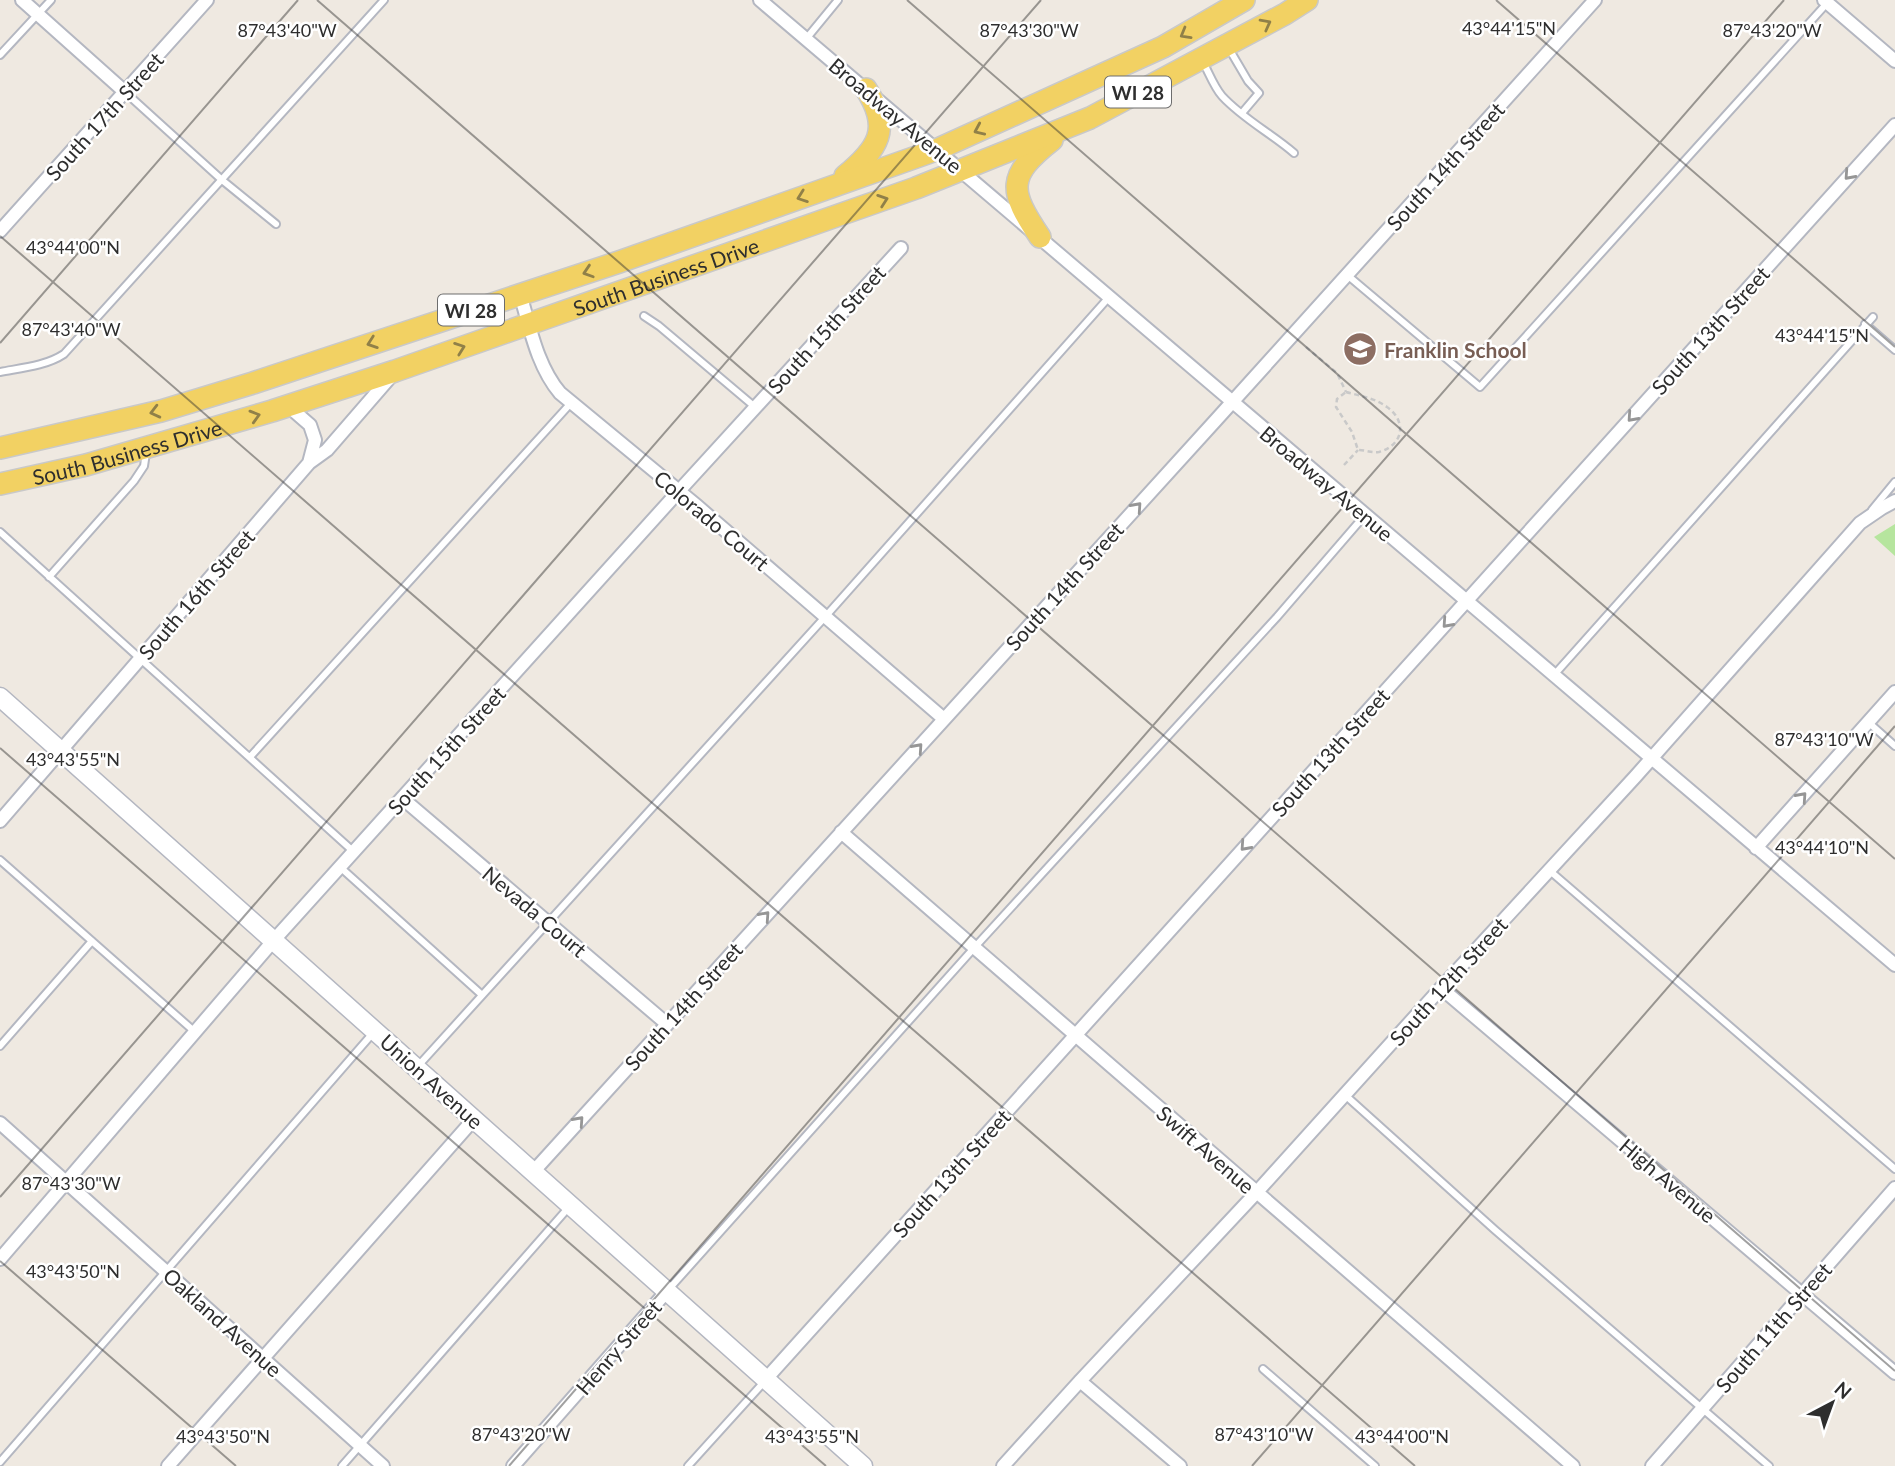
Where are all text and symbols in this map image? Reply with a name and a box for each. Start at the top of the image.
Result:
text: 43°44'15"N [1462,17,1556,39]
text: 87°43'40"W [237,19,337,41]
text: 87°43'30"W [979,19,1079,41]
one-way arrow [1259,19,1271,32]
text: 87°43'20"W [1722,19,1822,41]
one-way arrow [1179,26,1192,39]
street label: South 17th Street [40,46,168,185]
street label: Broadway Avenue [824,52,968,178]
road number: WI 28 [1105,76,1171,108]
street label: South 14th Street [1381,96,1509,235]
one-way arrow [973,122,986,136]
one-way arrow [1845,167,1858,180]
one-way arrow [797,189,809,203]
one-way arrow [876,194,888,208]
street label: South Business Drive [569,232,762,320]
text: 43°44'00"N [26,236,120,258]
street label: South 15th Street [762,259,890,398]
street label: South 13th Street [1646,260,1774,399]
one-way arrow [582,264,594,278]
road number: WI 28 [438,294,504,326]
text: 87°43'40"W [21,318,121,340]
text: 43°44'15"N [1775,324,1869,346]
school or university icon: Franklin School [1341,330,1379,368]
one-way arrow [366,335,378,349]
place label: Franklin School [1384,337,1527,362]
one-way arrow [453,342,465,356]
one-way arrow [149,404,161,418]
one-way arrow [249,409,261,424]
one-way arrow [1627,409,1640,422]
street label: South Business Drive [30,414,225,489]
street label: Broadway Avenue [1255,420,1399,546]
street label: Colorado Court [650,465,775,576]
one-way arrow [1128,502,1141,515]
street label: South 14th Street [1000,516,1128,655]
street label: South 16th Street [133,524,259,664]
one-way arrow [1442,615,1455,628]
street label: South 15th Street [382,680,510,819]
street label: South 13th Street [1266,682,1394,821]
text: 87°43'10"W [1774,728,1874,750]
one-way arrow [909,743,922,756]
text: 43°43'55"N [26,748,120,770]
one-way arrow [1794,792,1806,805]
text: 43°44'10"N [1775,836,1869,858]
one-way arrow [1241,838,1253,851]
street label: Nevada Court [478,860,592,962]
one-way arrow [756,911,769,924]
street label: South 12th Street [1384,911,1512,1050]
street label: South 14th Street [619,936,747,1075]
street label: Union Avenue [375,1028,489,1134]
street label: Swift Avenue [1152,1100,1260,1198]
street label: South 13th Street [887,1103,1015,1242]
one-way arrow [571,1116,583,1129]
street label: High Avenue [1615,1133,1721,1227]
text: 87°43'30"W [21,1172,121,1194]
street label: South 11th Street [1710,1257,1836,1397]
text: 43°43'50"N [26,1260,120,1282]
street label: Oakland Avenue [159,1262,287,1382]
street label: Henry Street [570,1294,666,1399]
north arrow [1797,1368,1867,1438]
text: N [1830,1376,1857,1403]
text: 87°43'20"W [471,1423,571,1445]
text: 87°43'10"W [1214,1423,1314,1445]
text: 43°43'50"N [176,1425,270,1447]
text: 43°43'55"N [765,1425,859,1447]
text: 43°44'00"N [1355,1425,1449,1447]

